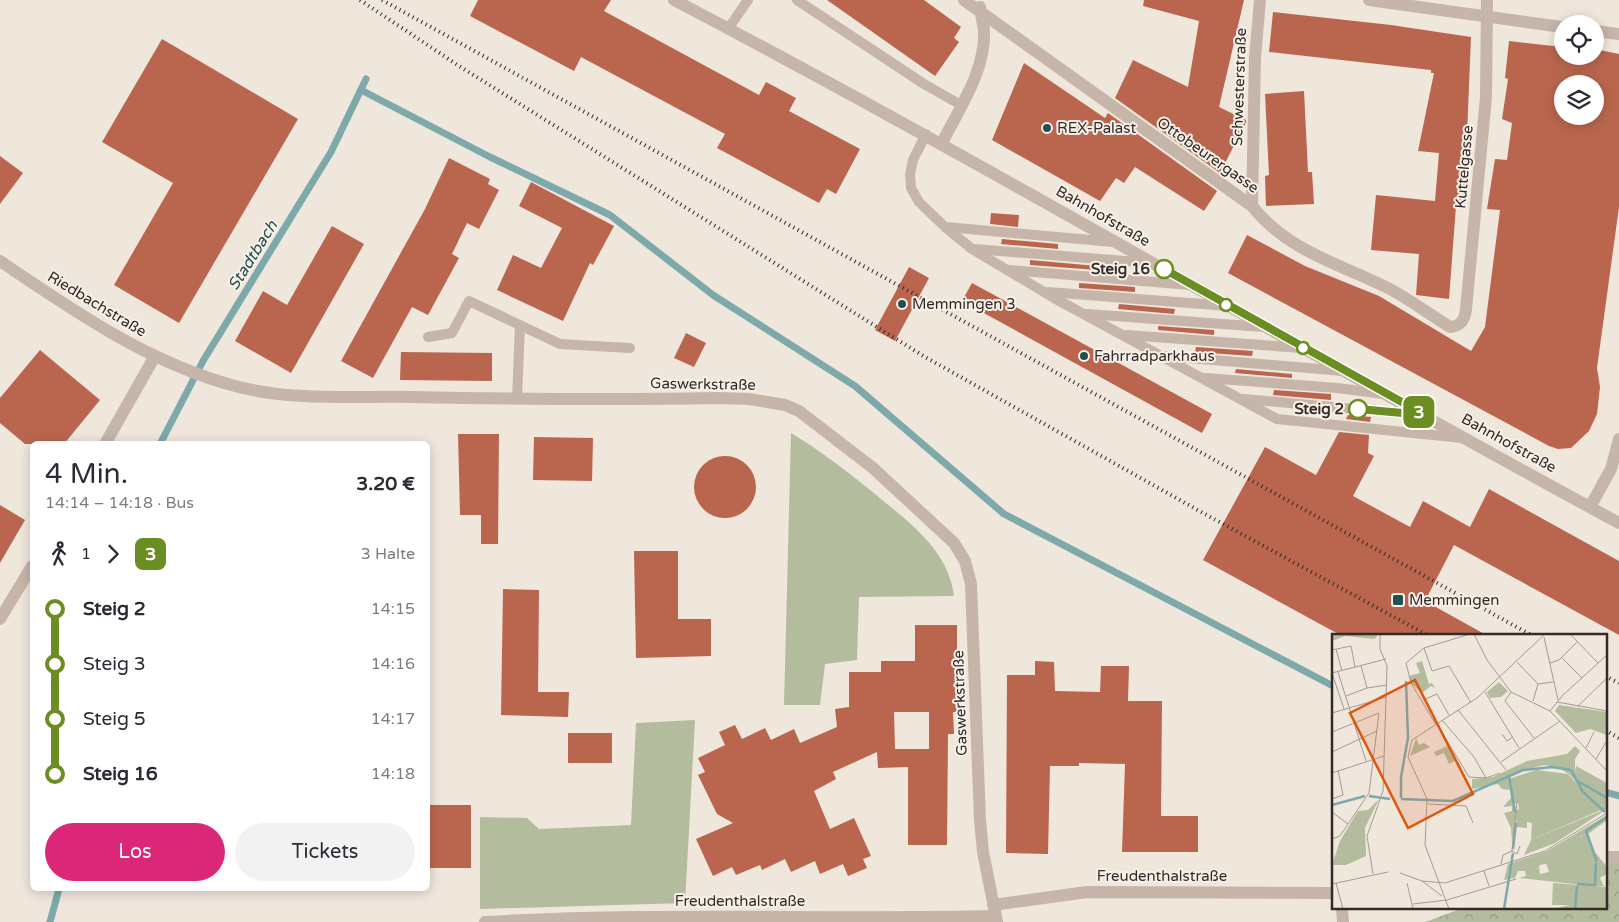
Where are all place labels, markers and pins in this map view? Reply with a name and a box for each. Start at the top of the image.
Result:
place label: REX-Palast [1057,119,1136,137]
marker: REX-Palast [1041,122,1053,134]
marker: Steig 16 [1154,259,1174,279]
place label: Steig 16 [1091,260,1150,279]
place label: Memmingen 3 [912,295,1016,313]
marker: Memmingen 3 [896,298,908,310]
unlabelled marker [1219,298,1233,312]
unlabelled marker [1296,341,1310,355]
place label: Fahrradparkhaus [1094,347,1215,365]
marker: Fahrradparkhaus [1078,350,1090,362]
marker: Steig 2 [1348,399,1368,419]
place label: Steig 2 [1294,400,1344,419]
place label: Memmingen [1409,591,1499,609]
marker: Memmingen [1391,593,1405,607]

